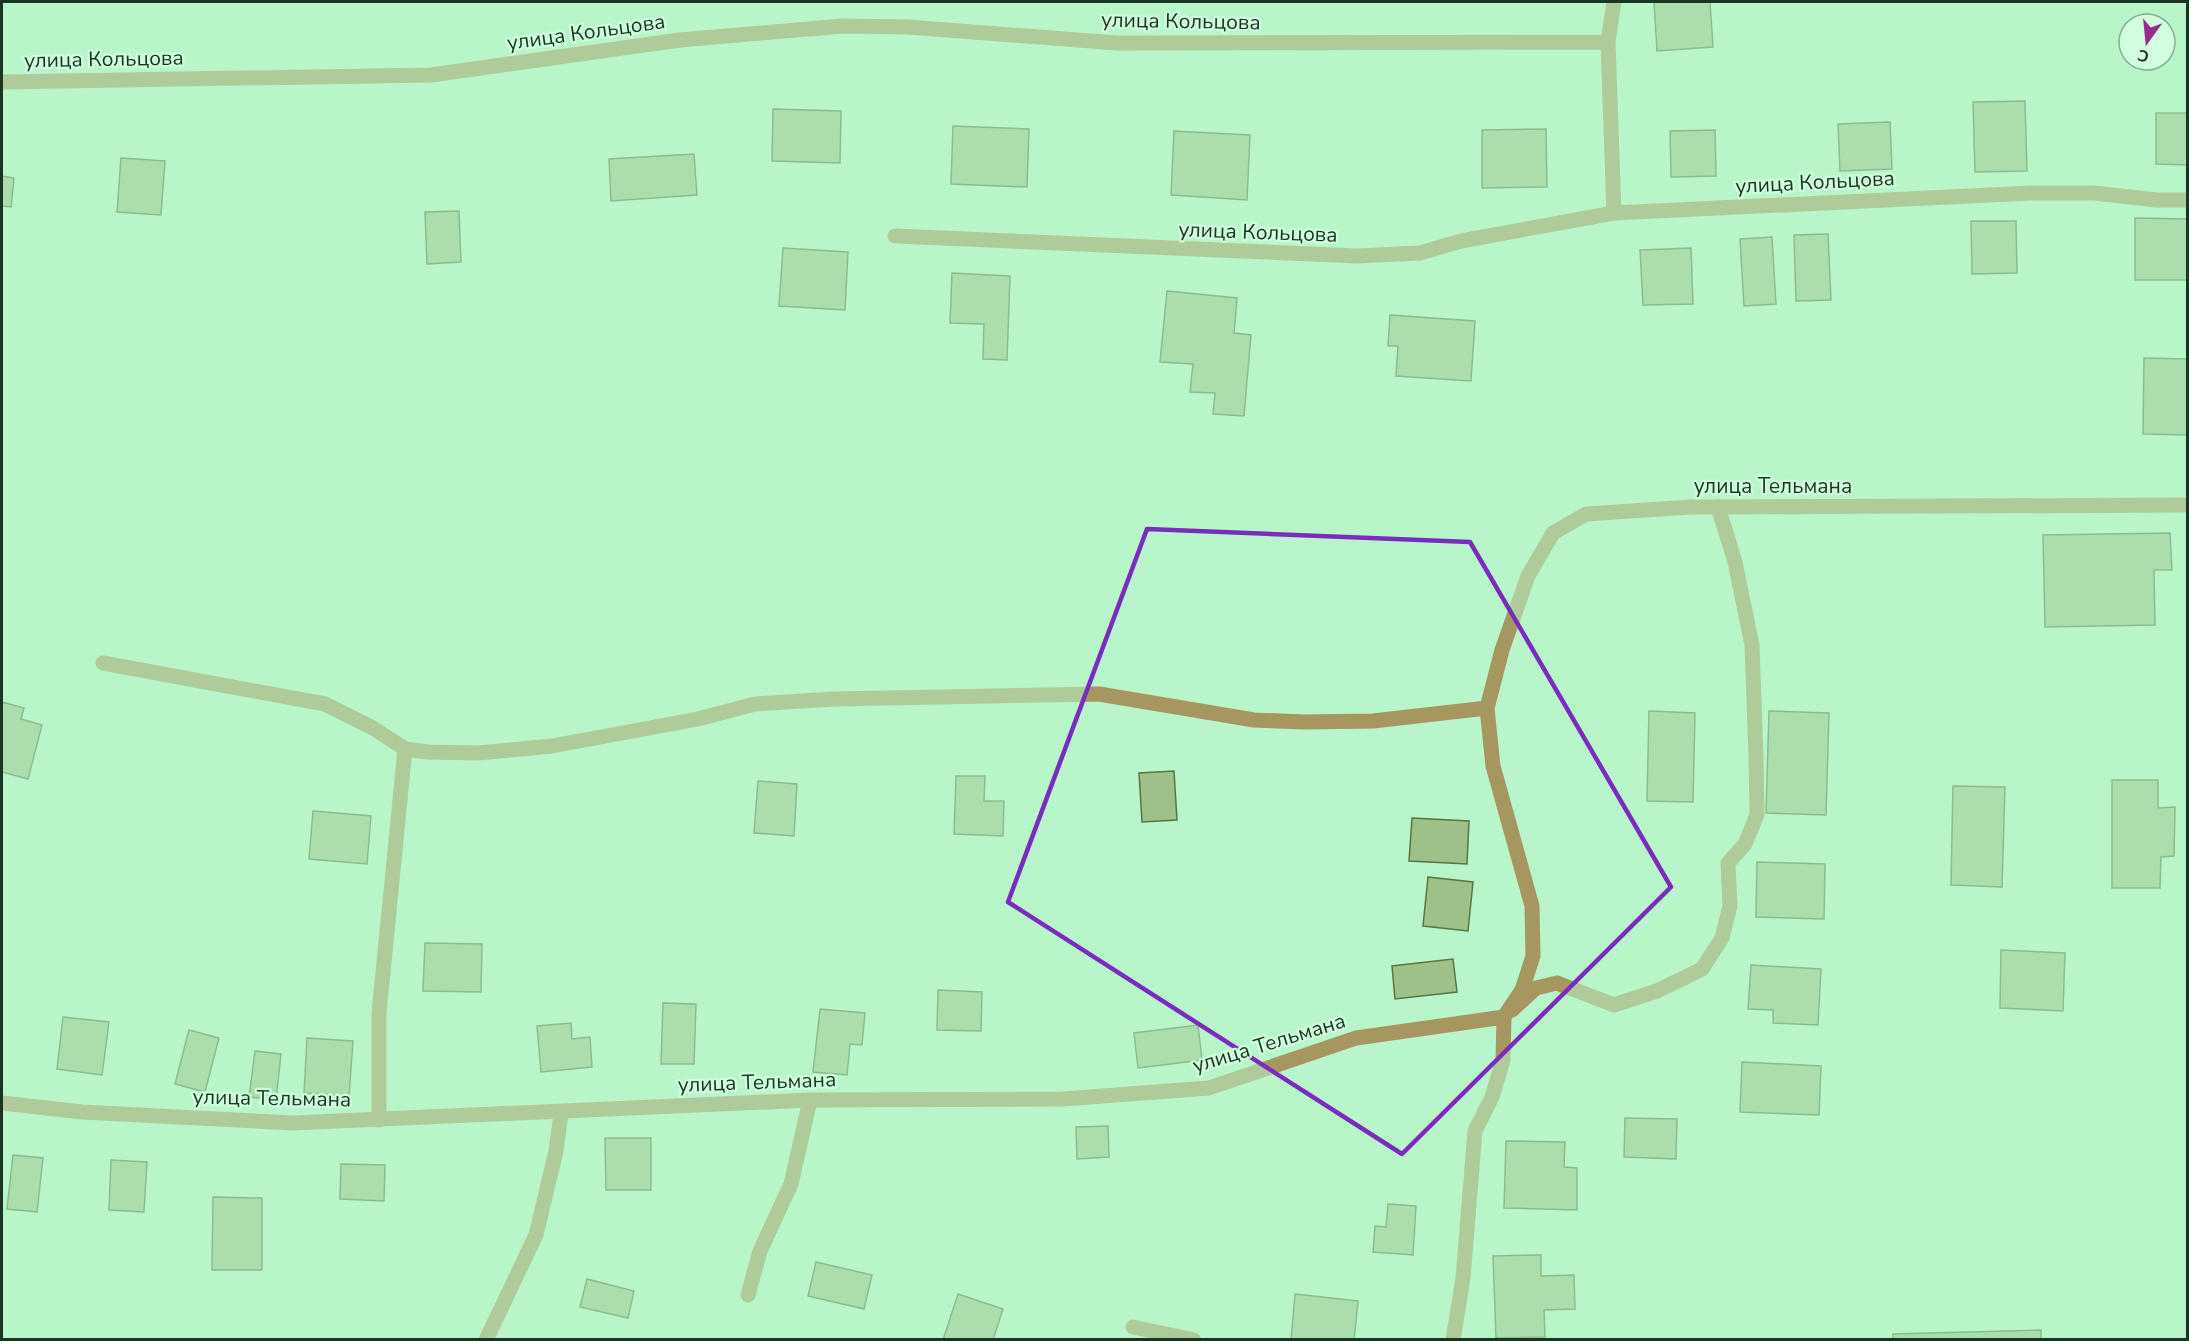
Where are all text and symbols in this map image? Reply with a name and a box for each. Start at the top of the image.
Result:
street label: улица Кольцова [1101,6,1261,36]
street label: улица Кольцова [505,7,667,57]
north arrow [2117,12,2177,72]
text: С [2135,43,2151,68]
street label: улица Кольцова [24,44,184,74]
street label: улица Кольцова [1735,164,1895,200]
street label: улица Кольцoва [1178,215,1338,249]
street label: улица Тельмана [1694,472,1852,500]
street label: улица Тельмана [1189,1006,1349,1080]
street label: улица Тельмана [677,1065,837,1099]
street label: улица Тельмана [193,1083,351,1113]

